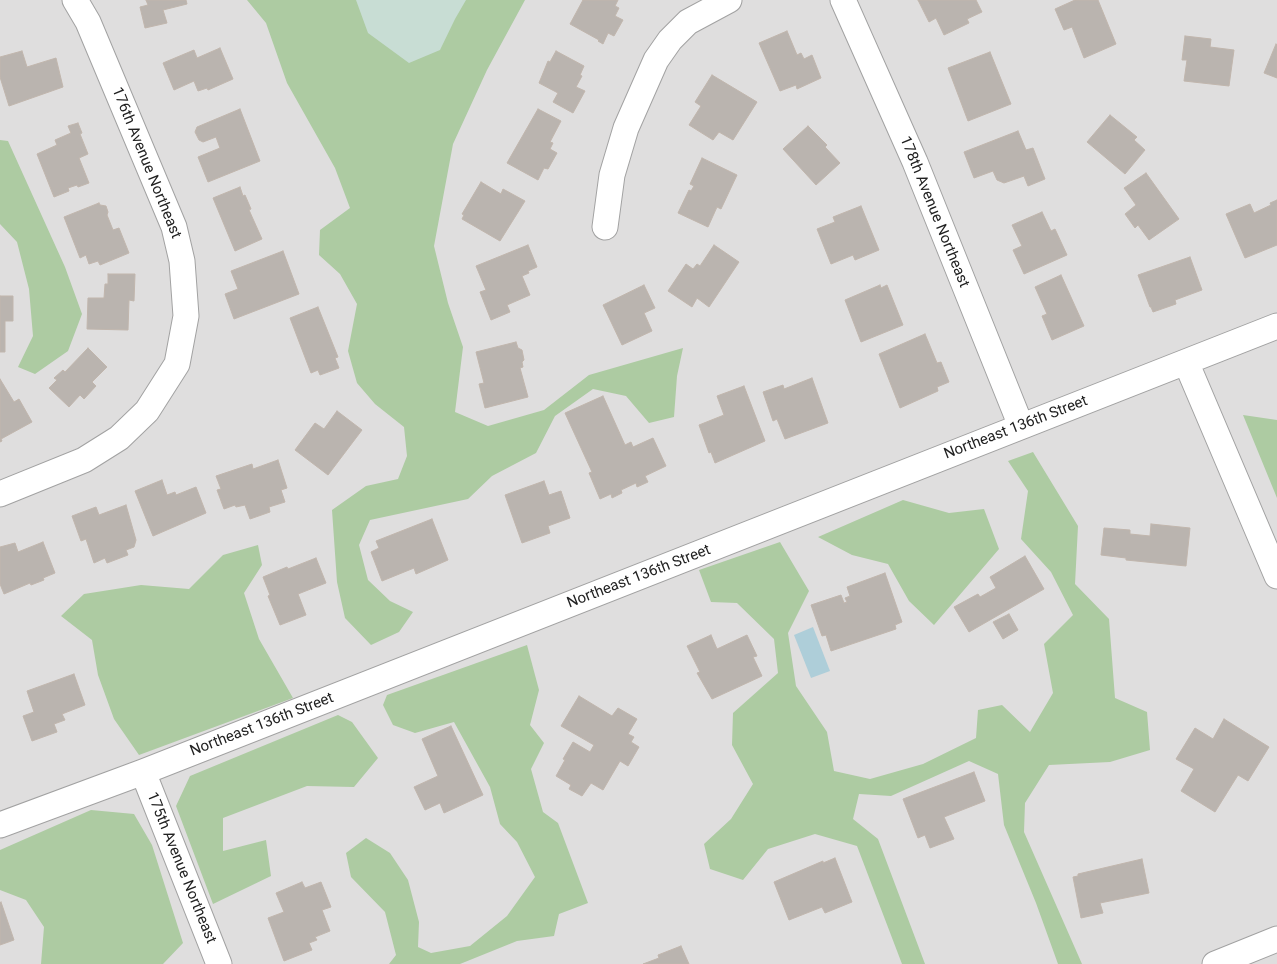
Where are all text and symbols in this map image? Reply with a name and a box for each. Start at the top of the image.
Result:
street label: 176th Avenue Northeast [107,85,185,241]
street label: 178th Avenue Northeast [895,134,973,290]
street label: Northeast 136th Street [942,392,1090,464]
street label: Northeast 136th Street [565,541,713,613]
street label: Northeast 136th Street [188,689,336,761]
street label: 175th Avenue Northeast [142,790,220,946]

